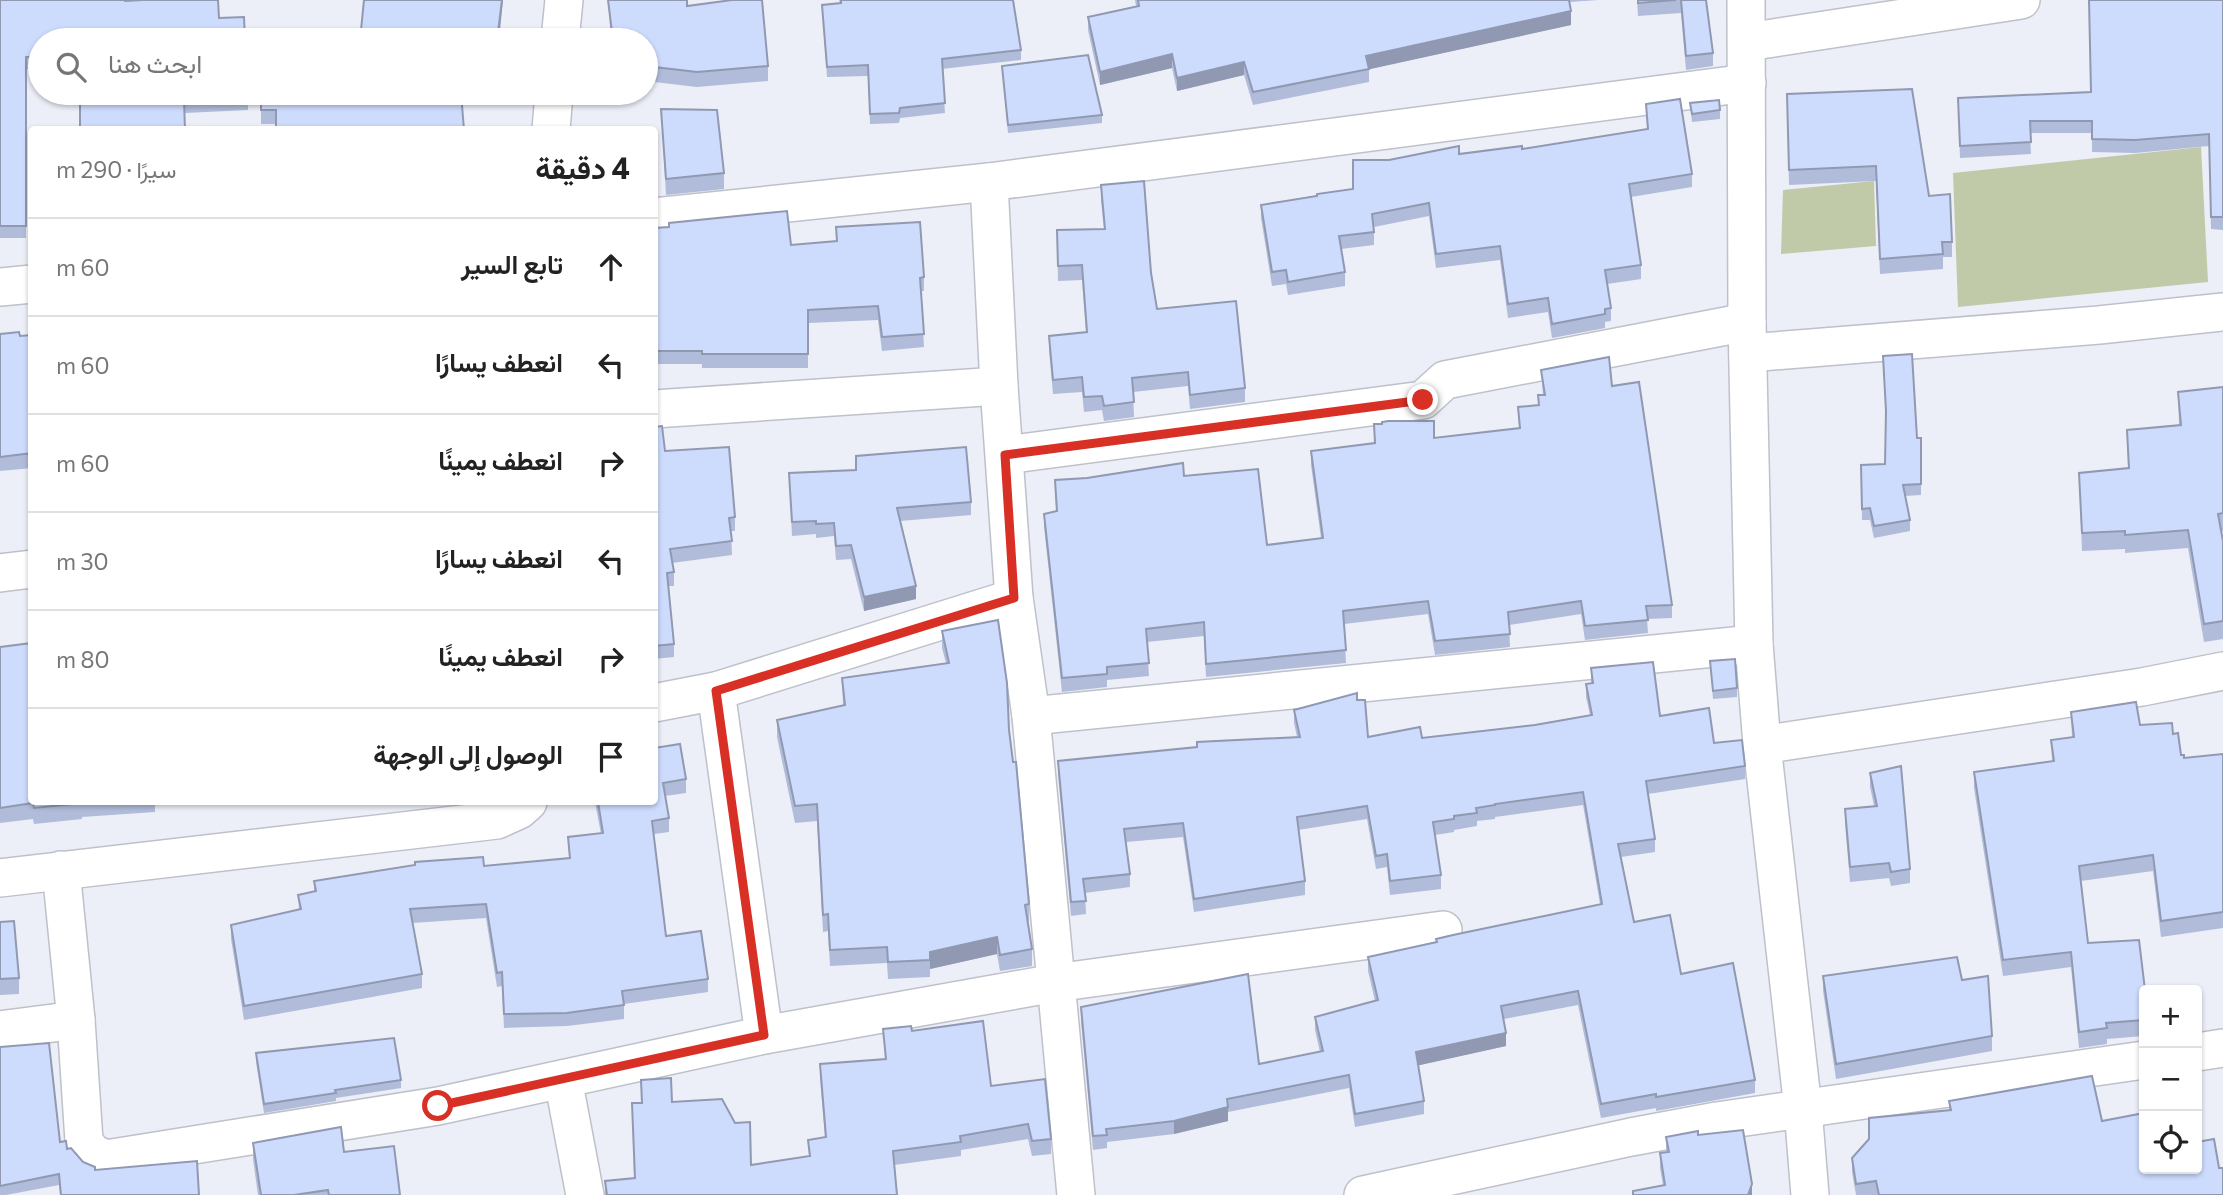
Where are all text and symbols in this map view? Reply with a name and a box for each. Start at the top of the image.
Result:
search box [28,28,658,105]
text: ابحث هنا [108,47,202,78]
icon: search [52,48,90,86]
text: 4 دقيقة [535,148,630,185]
text: سيرًا · 290 m [56,155,176,183]
text: تابع السير [461,248,563,279]
icon: ahead [592,248,630,286]
text: 60 m [56,253,109,281]
text: انعطف يسارًا [435,346,563,377]
icon: left [592,346,630,384]
text: 60 m [56,351,109,379]
route end [1407,384,1438,415]
text: انعطف يمينًا [438,444,563,475]
icon: right [592,444,630,482]
text: 60 m [56,449,109,477]
text: انعطف يسارًا [435,542,563,573]
icon: left [592,542,630,580]
text: 30 m [56,547,109,575]
text: انعطف يمينًا [438,640,563,671]
icon: right [592,640,630,678]
text: 80 m [56,645,109,673]
text: الوصول إلى الوجهة [373,738,563,769]
icon: arrive [592,738,630,776]
map controls [2139,985,2202,1174]
button: + [2139,985,2202,1048]
button: − [2139,1048,2202,1111]
route start [422,1090,453,1121]
button: locate [2139,1111,2202,1174]

